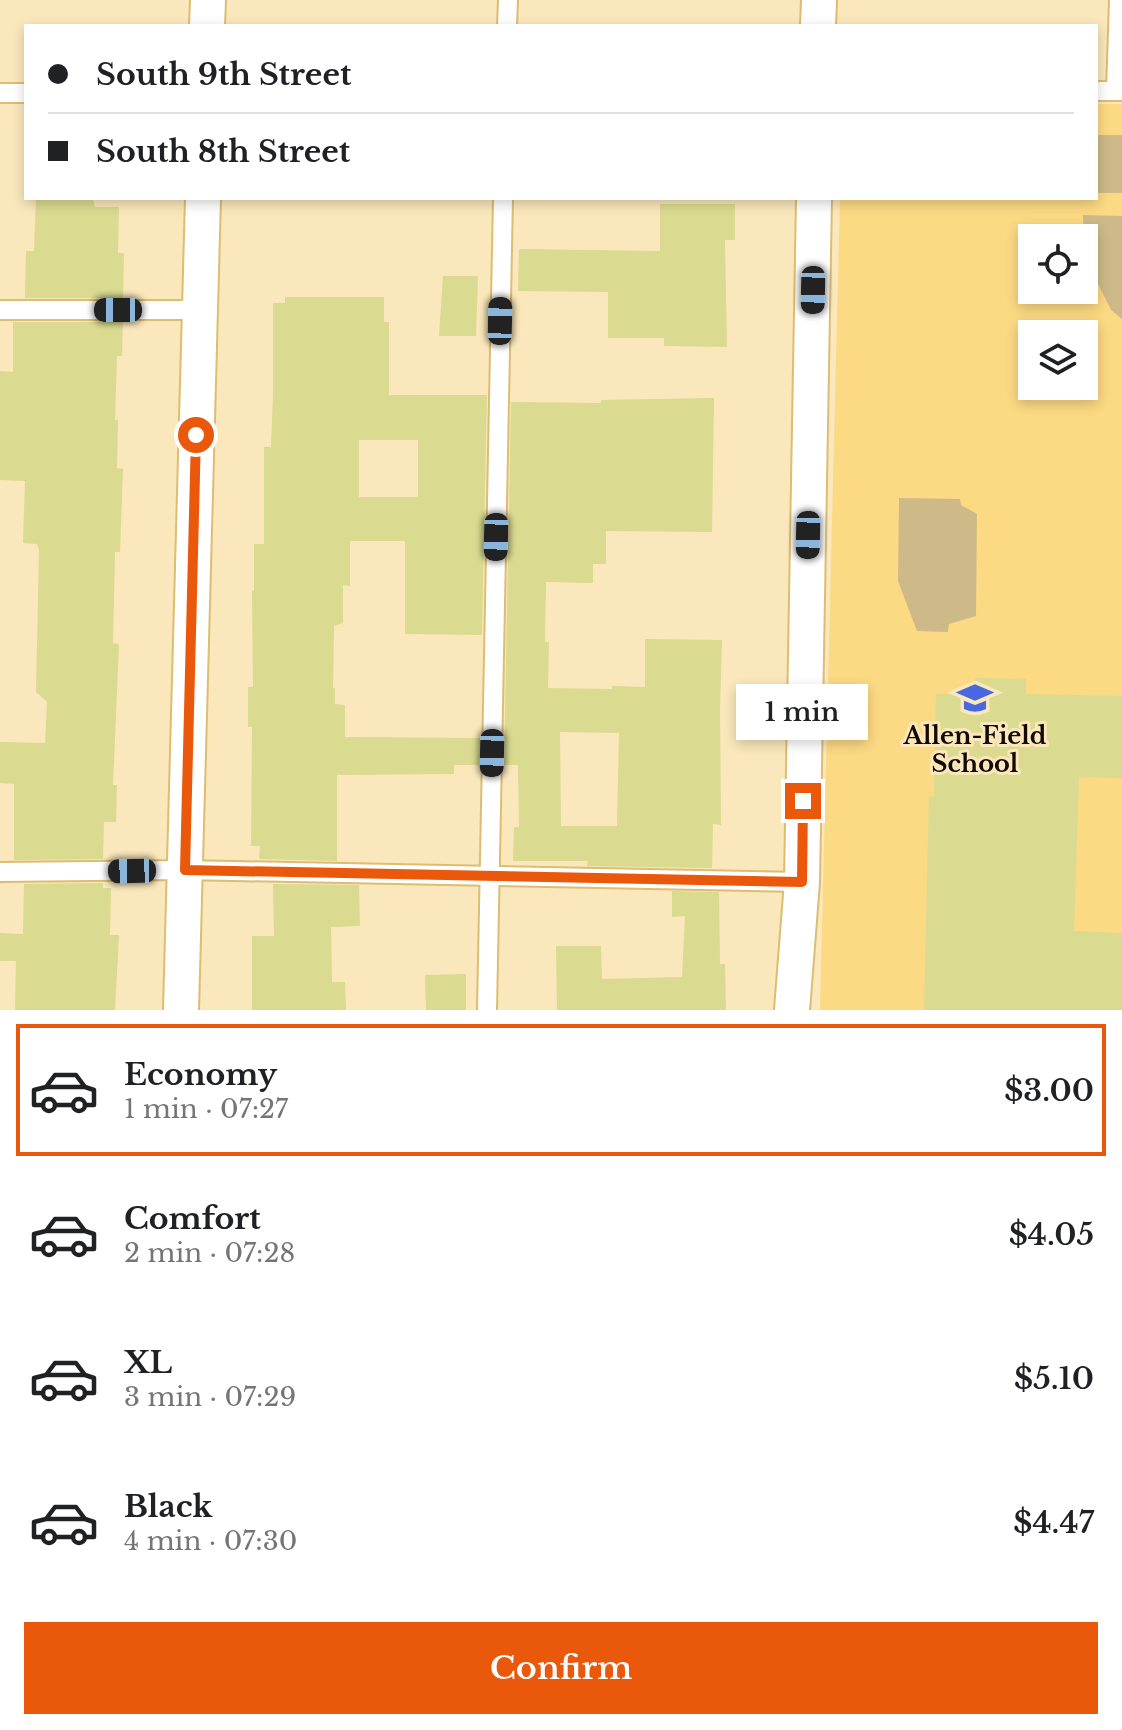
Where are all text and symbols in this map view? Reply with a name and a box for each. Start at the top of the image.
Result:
text: South 9th Street [96,56,351,93]
text: South 8th Street [96,133,350,170]
map controls [1018,224,1098,400]
button: locate [1018,224,1098,304]
car [801,266,825,314]
car [488,297,512,345]
car [94,298,142,322]
button: layers [1018,320,1098,400]
route start [178,417,214,453]
car [796,511,820,559]
car [484,513,508,561]
school or university icon: Allen-Field School [956,679,994,717]
callout: 1 min [737,685,869,741]
text: 1 min [765,696,839,728]
place label: Allen-Field School [902,721,1047,778]
car [480,729,504,777]
route end [785,783,821,819]
car [108,859,156,883]
icon: car [28,1054,100,1126]
text: Economy [124,1056,277,1093]
text: $3.00 [1004,1072,1094,1109]
text: 1 min · 07:27 [124,1093,288,1125]
icon: car [28,1198,100,1270]
text: Comfort [124,1200,261,1237]
text: $4.05 [1009,1216,1094,1253]
text: 2 min · 07:28 [124,1237,295,1269]
icon: car [28,1342,100,1414]
text: XL [124,1344,172,1381]
text: $5.10 [1014,1360,1094,1397]
text: 3 min · 07:29 [124,1381,296,1413]
icon: car [28,1486,100,1558]
text: Black [124,1488,212,1525]
text: $4.47 [1013,1504,1094,1541]
text: 4 min · 07:30 [124,1525,297,1557]
button: Confirm [24,1622,1098,1714]

